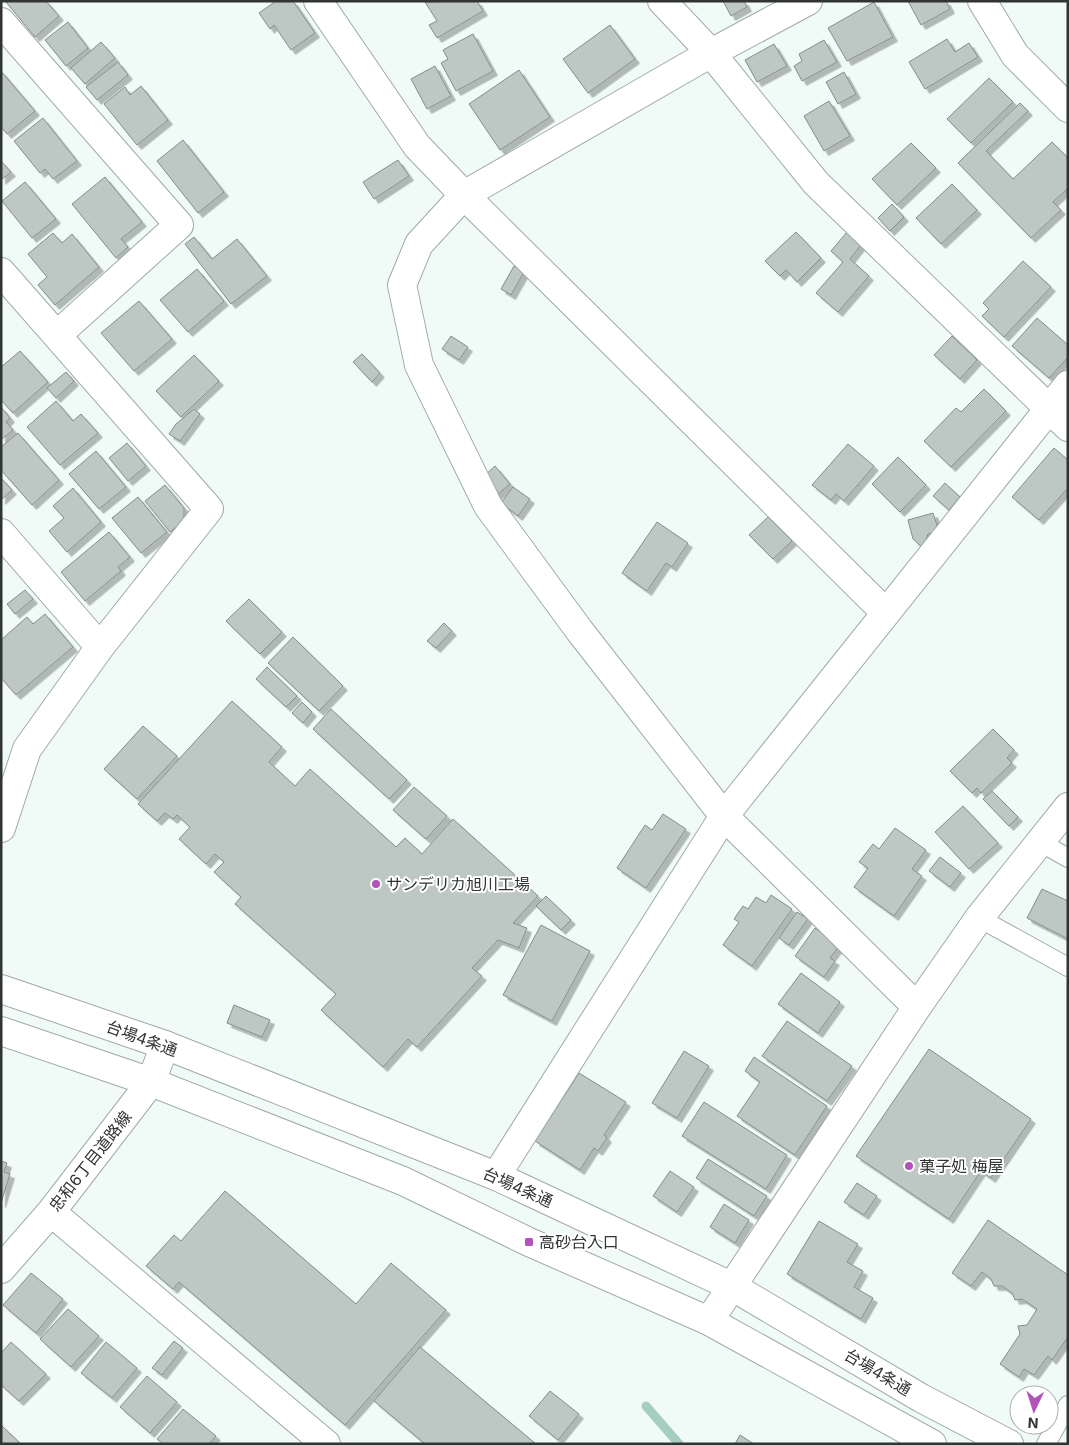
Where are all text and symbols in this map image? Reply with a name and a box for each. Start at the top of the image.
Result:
place label: サンデリカ旭川工場 [386,874,530,894]
marker: サンデリカ旭川工場 [370,878,382,890]
street label: 台場4条通 [104,1016,180,1060]
street label: 忠和6丁目道路線 [45,1107,135,1215]
place label: 菓子処 梅屋 [919,1156,1004,1176]
marker: 菓子処 梅屋 [903,1160,915,1172]
street label: 台場4条通 [480,1163,556,1211]
place label: 高砂台入口 [539,1232,619,1252]
marker: 高砂台入口 [523,1236,535,1248]
street label: 台場4条通 [841,1344,915,1400]
north arrow [1009,1385,1059,1435]
text: N [1027,1415,1039,1432]

